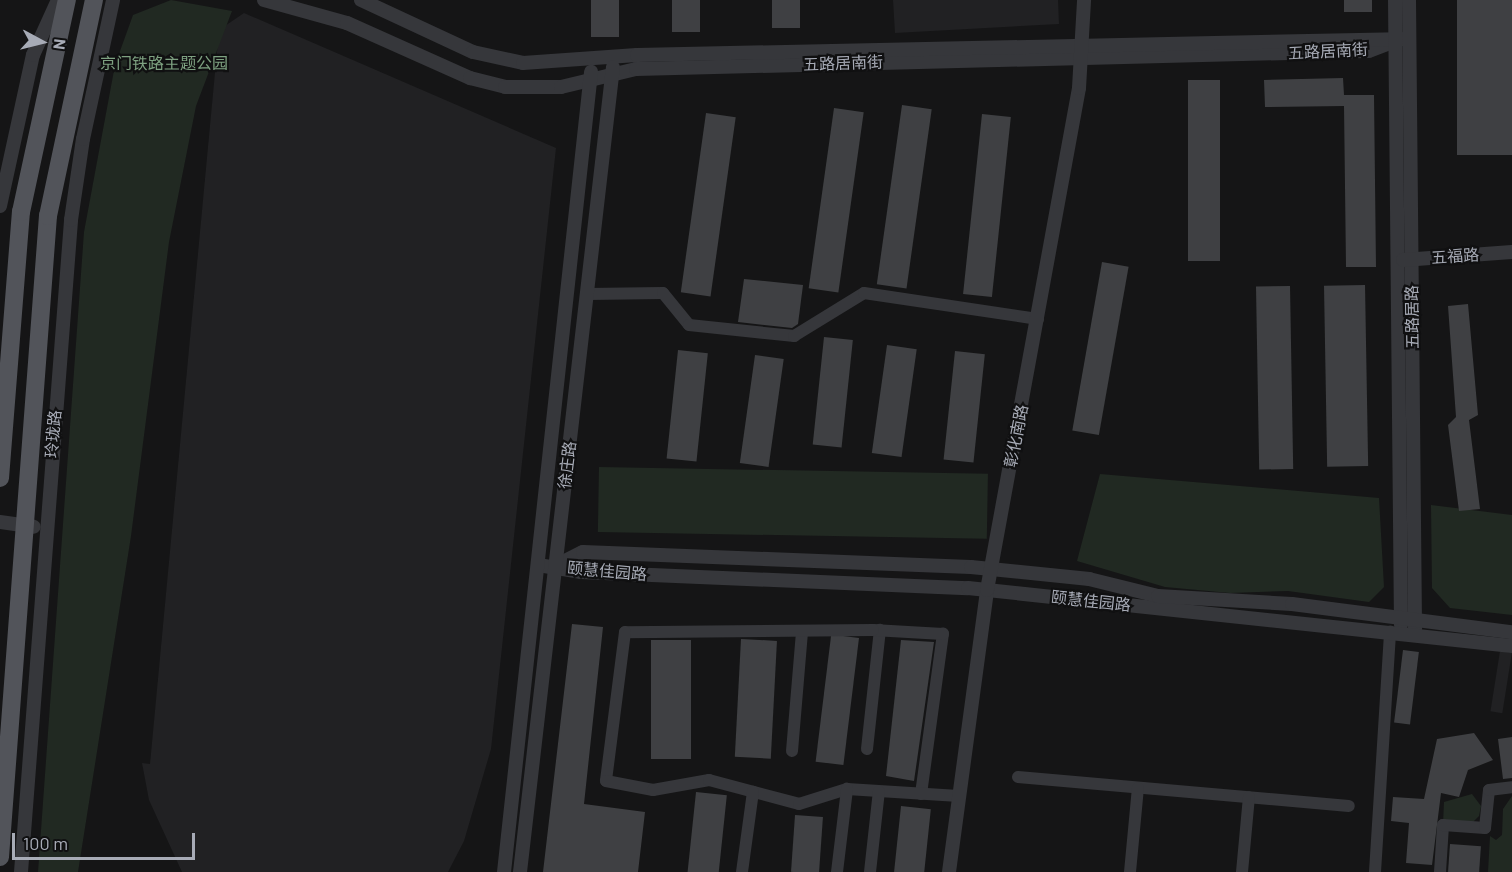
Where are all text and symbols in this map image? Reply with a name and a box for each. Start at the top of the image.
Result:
north arrow [12,12,72,72]
text: N [50,38,70,51]
street label: 五路居南街 [1288,39,1368,63]
street label: 五路居南街 [803,52,883,74]
park label: 京门铁路主题公园 [100,53,228,73]
street label: 五福路 [1430,245,1480,267]
street label: 五路居路 [1402,285,1422,349]
street label: 彰化南路 [1000,403,1032,469]
street label: 玲珑路 [41,409,65,459]
street label: 徐庄路 [555,440,579,490]
street label: 颐慧佳园路 [566,558,648,584]
street label: 颐慧佳园路 [1050,587,1132,615]
scale bar [15,821,198,859]
text: 100 m [23,832,68,854]

